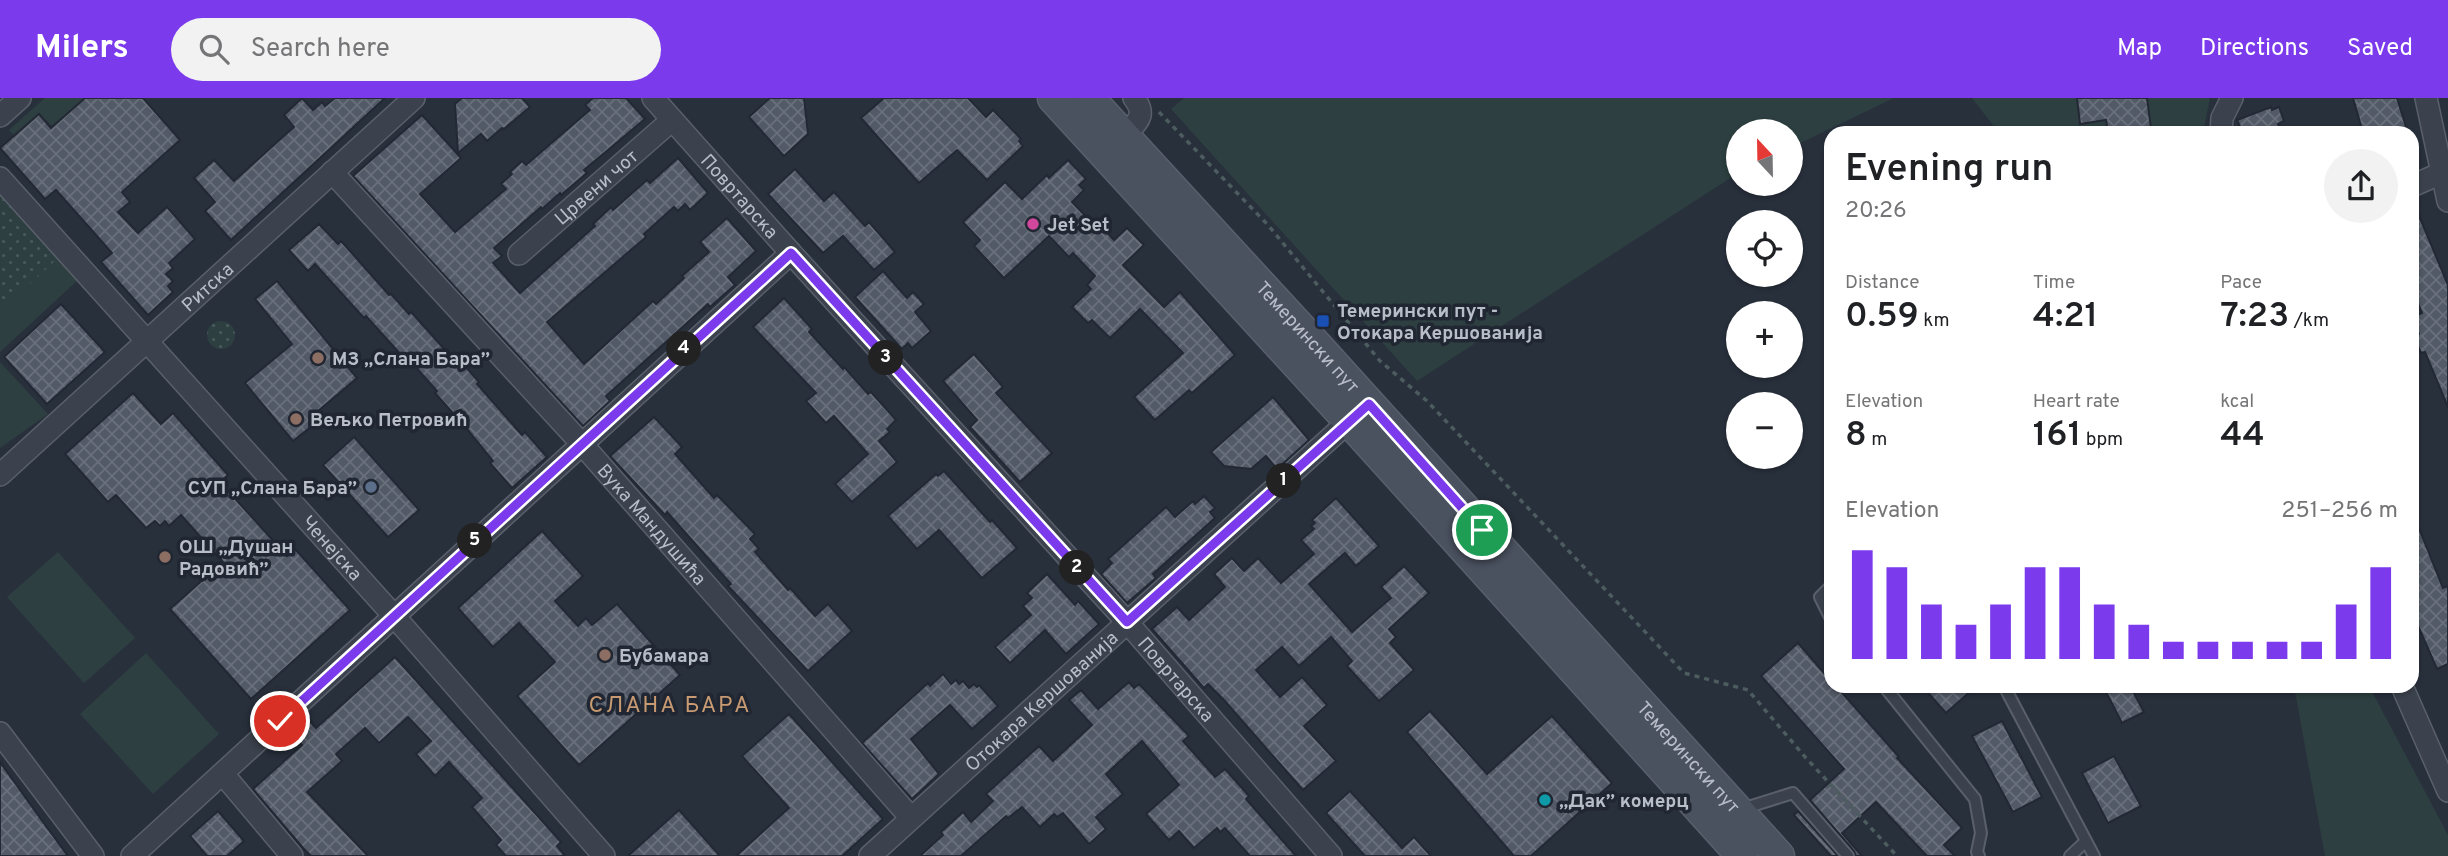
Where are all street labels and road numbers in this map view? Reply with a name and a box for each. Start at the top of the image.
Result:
street label: Црвени чот [550,145,644,231]
street label: Повртарска [695,150,783,245]
street label: Ритска [177,258,239,318]
street label: Темерински пут [1250,277,1364,399]
street label: Вука Мандушића [591,460,711,591]
street label: Ченејска [295,511,367,587]
street label: Отокара Кершованија [961,627,1124,778]
street label: Повртарска [1131,633,1219,728]
street label: Темерински пут [1631,697,1745,819]

